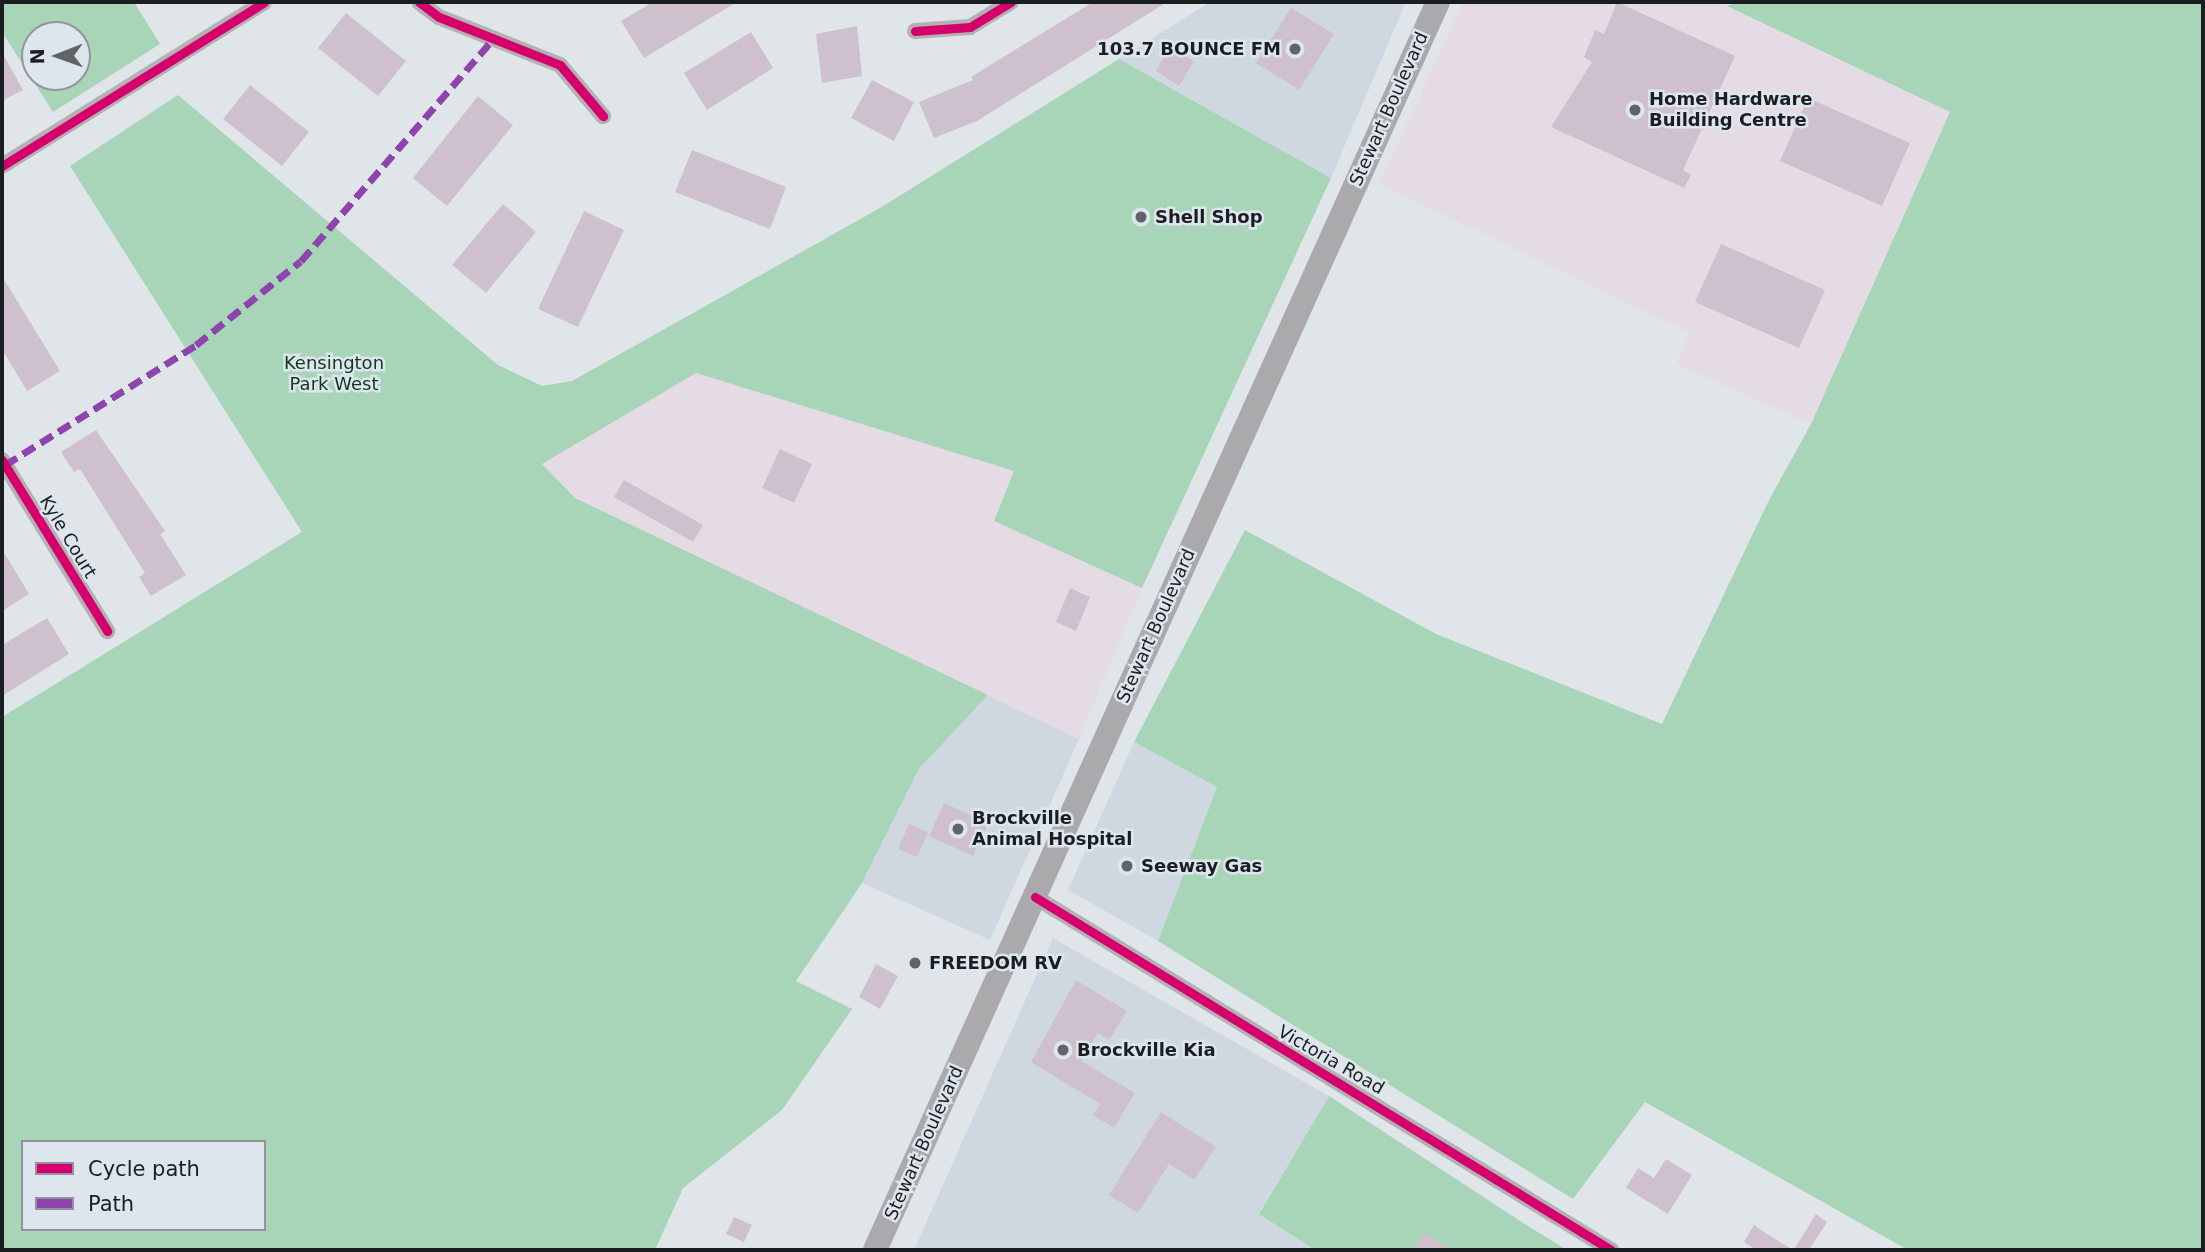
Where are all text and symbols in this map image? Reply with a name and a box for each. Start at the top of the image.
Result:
north arrow [21,21,91,91]
street label: Stewart Boulevard [1345,29,1433,189]
place label: 103.7 BOUNCE FM [1097,38,1281,60]
marker: 103.7 BOUNCE FM [1287,41,1303,57]
text: N [26,48,48,64]
place label: Home Hardware Building Centre [1649,89,1812,132]
marker: Home Hardware Building Centre [1627,102,1643,118]
place label: Shell Shop [1155,206,1263,228]
marker: Shell Shop [1133,209,1149,225]
park label: Kensington Park West [284,353,384,396]
street label: Kyle Court [35,492,101,582]
street label: Stewart Boulevard [1112,546,1200,706]
place label: Brockville Animal Hospital [972,808,1132,850]
marker: Brockville Animal Hospital [950,821,966,837]
place label: Seeway Gas [1141,855,1262,877]
marker: Seeway Gas [1119,858,1135,874]
place label: FREEDOM RV [929,952,1062,974]
marker: FREEDOM RV [907,955,923,971]
street label: Victoria Road [1274,1021,1388,1099]
place label: Brockville Kia [1077,1039,1216,1061]
marker: Brockville Kia [1055,1042,1071,1058]
street label: Stewart Boulevard [880,1063,968,1223]
legend [21,1140,266,1231]
text: Cycle path [88,1157,200,1181]
text: Path [88,1192,134,1216]

